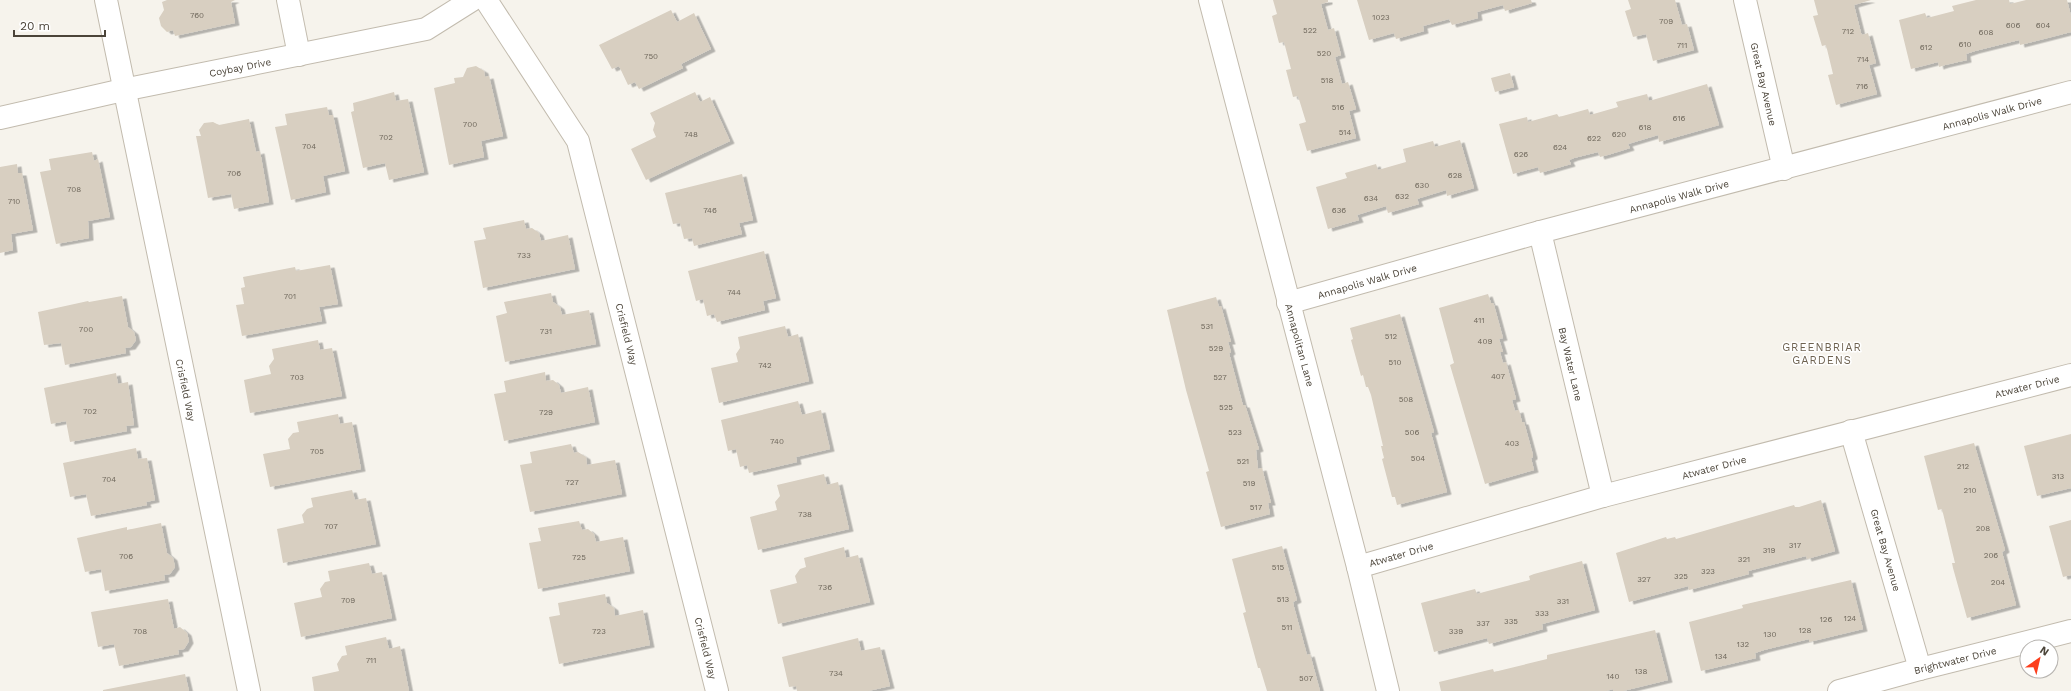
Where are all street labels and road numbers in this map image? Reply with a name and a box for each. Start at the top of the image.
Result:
street label: Great Bay Avenue [1749,41,1779,127]
street label: Coybay Drive [208,56,272,79]
street label: Annapolis Walk Drive [1941,95,2043,132]
street label: Annapolis Walk Drive [1628,178,1730,215]
street label: Annapolis Walk Drive [1316,262,1418,301]
street label: Crisfield Way [613,302,640,367]
street label: Annapolitan Lane [1283,302,1316,388]
street label: Bay Water Lane [1557,326,1584,402]
street label: Crisfield Way [174,358,198,423]
street label: Atwater Drive [1994,373,2061,400]
street label: Atwater Drive [1681,454,1748,481]
street label: Great Bay Avenue [1868,508,1903,593]
street label: Atwater Drive [1368,540,1435,569]
street label: Crisfield Way [692,616,719,681]
street label: Brightwater Drive [1913,645,1998,676]

